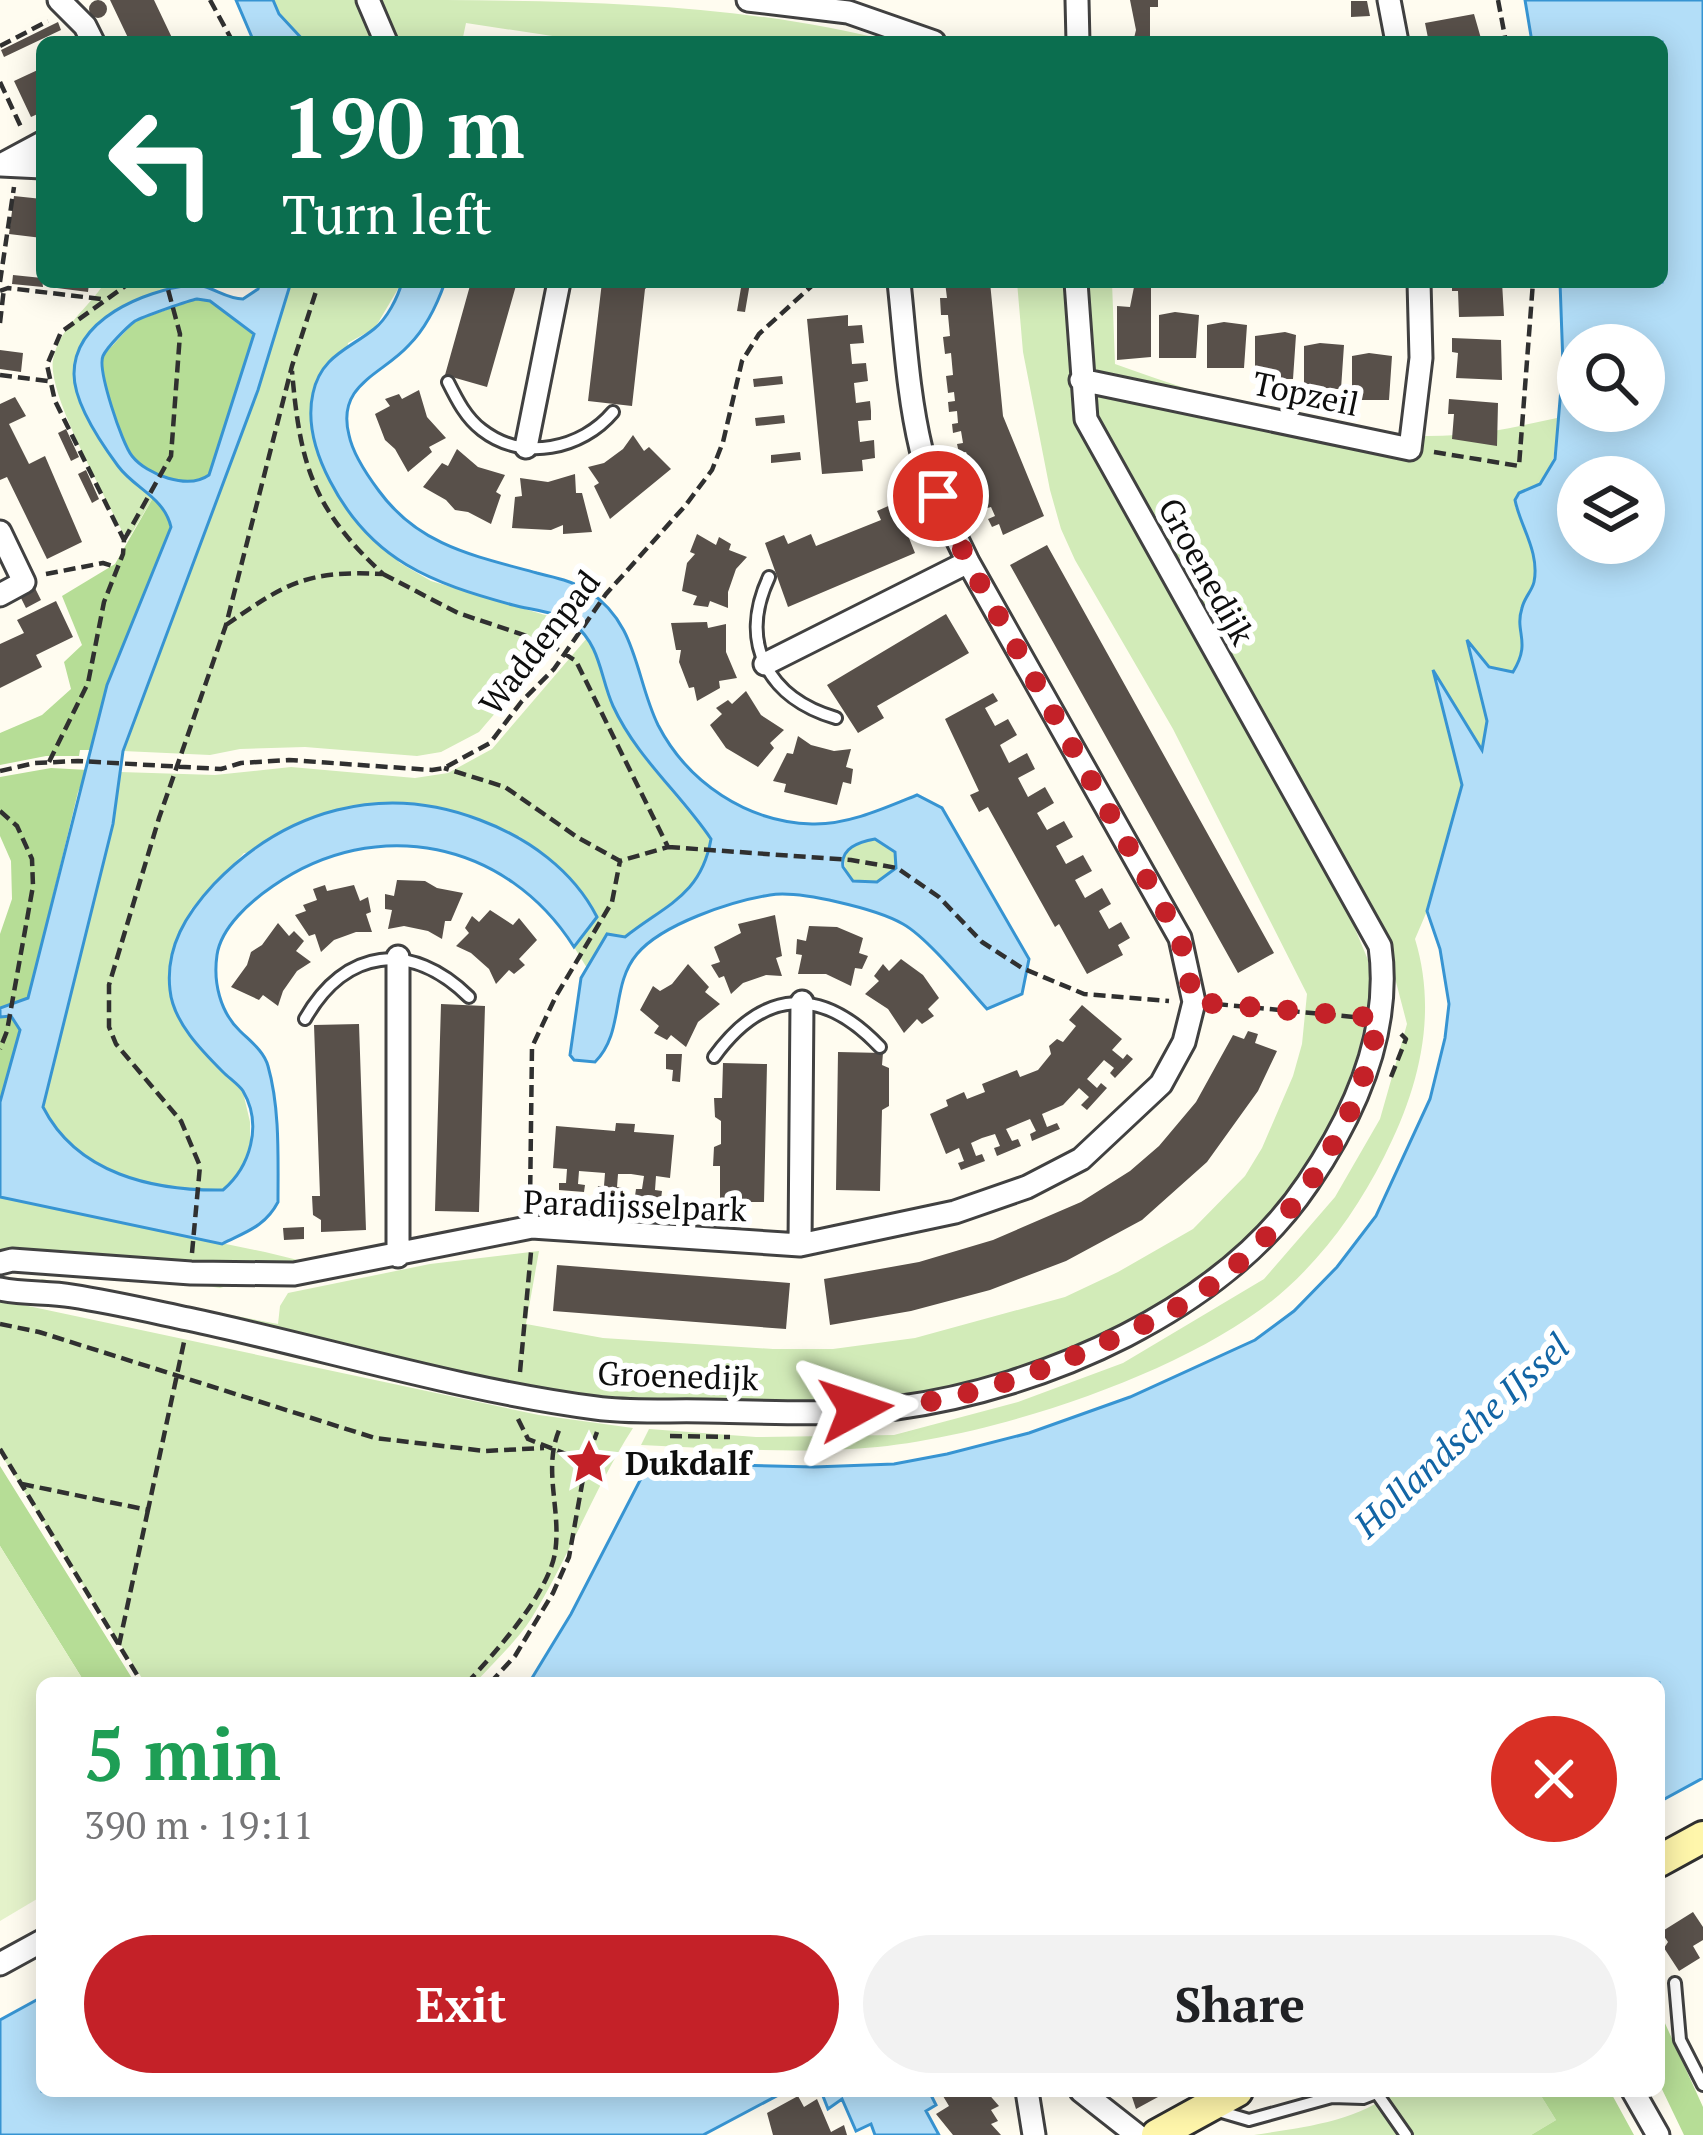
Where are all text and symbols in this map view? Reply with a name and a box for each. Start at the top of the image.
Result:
text: 190 m [282,71,525,182]
icon: left [84,84,240,240]
text: Turn left [282,178,492,249]
map controls [1557,324,1665,564]
button: search [1557,324,1665,432]
street label: Topzeil [1249,361,1363,425]
pin [887,445,989,547]
button: layers [1557,456,1665,564]
icon: arrive [905,463,971,529]
street label: Groenedijk [1149,490,1265,653]
street label: Waddenpad [469,561,609,723]
street label: Paradijsselpark [523,1180,748,1230]
water label: Hollandsche IJssel [1342,1323,1579,1548]
position arrow [793,1346,919,1472]
street label: Groenedijk [597,1351,760,1399]
place icon: Dukdalf [564,1437,614,1487]
place label: Dukdalf [625,1441,753,1484]
text: 5 min [84,1705,281,1801]
button: close [1491,1716,1617,1842]
text: 390 m · 19:11 [84,1798,314,1850]
button: Exit [84,1935,839,2073]
button: Share [863,1935,1617,2073]

